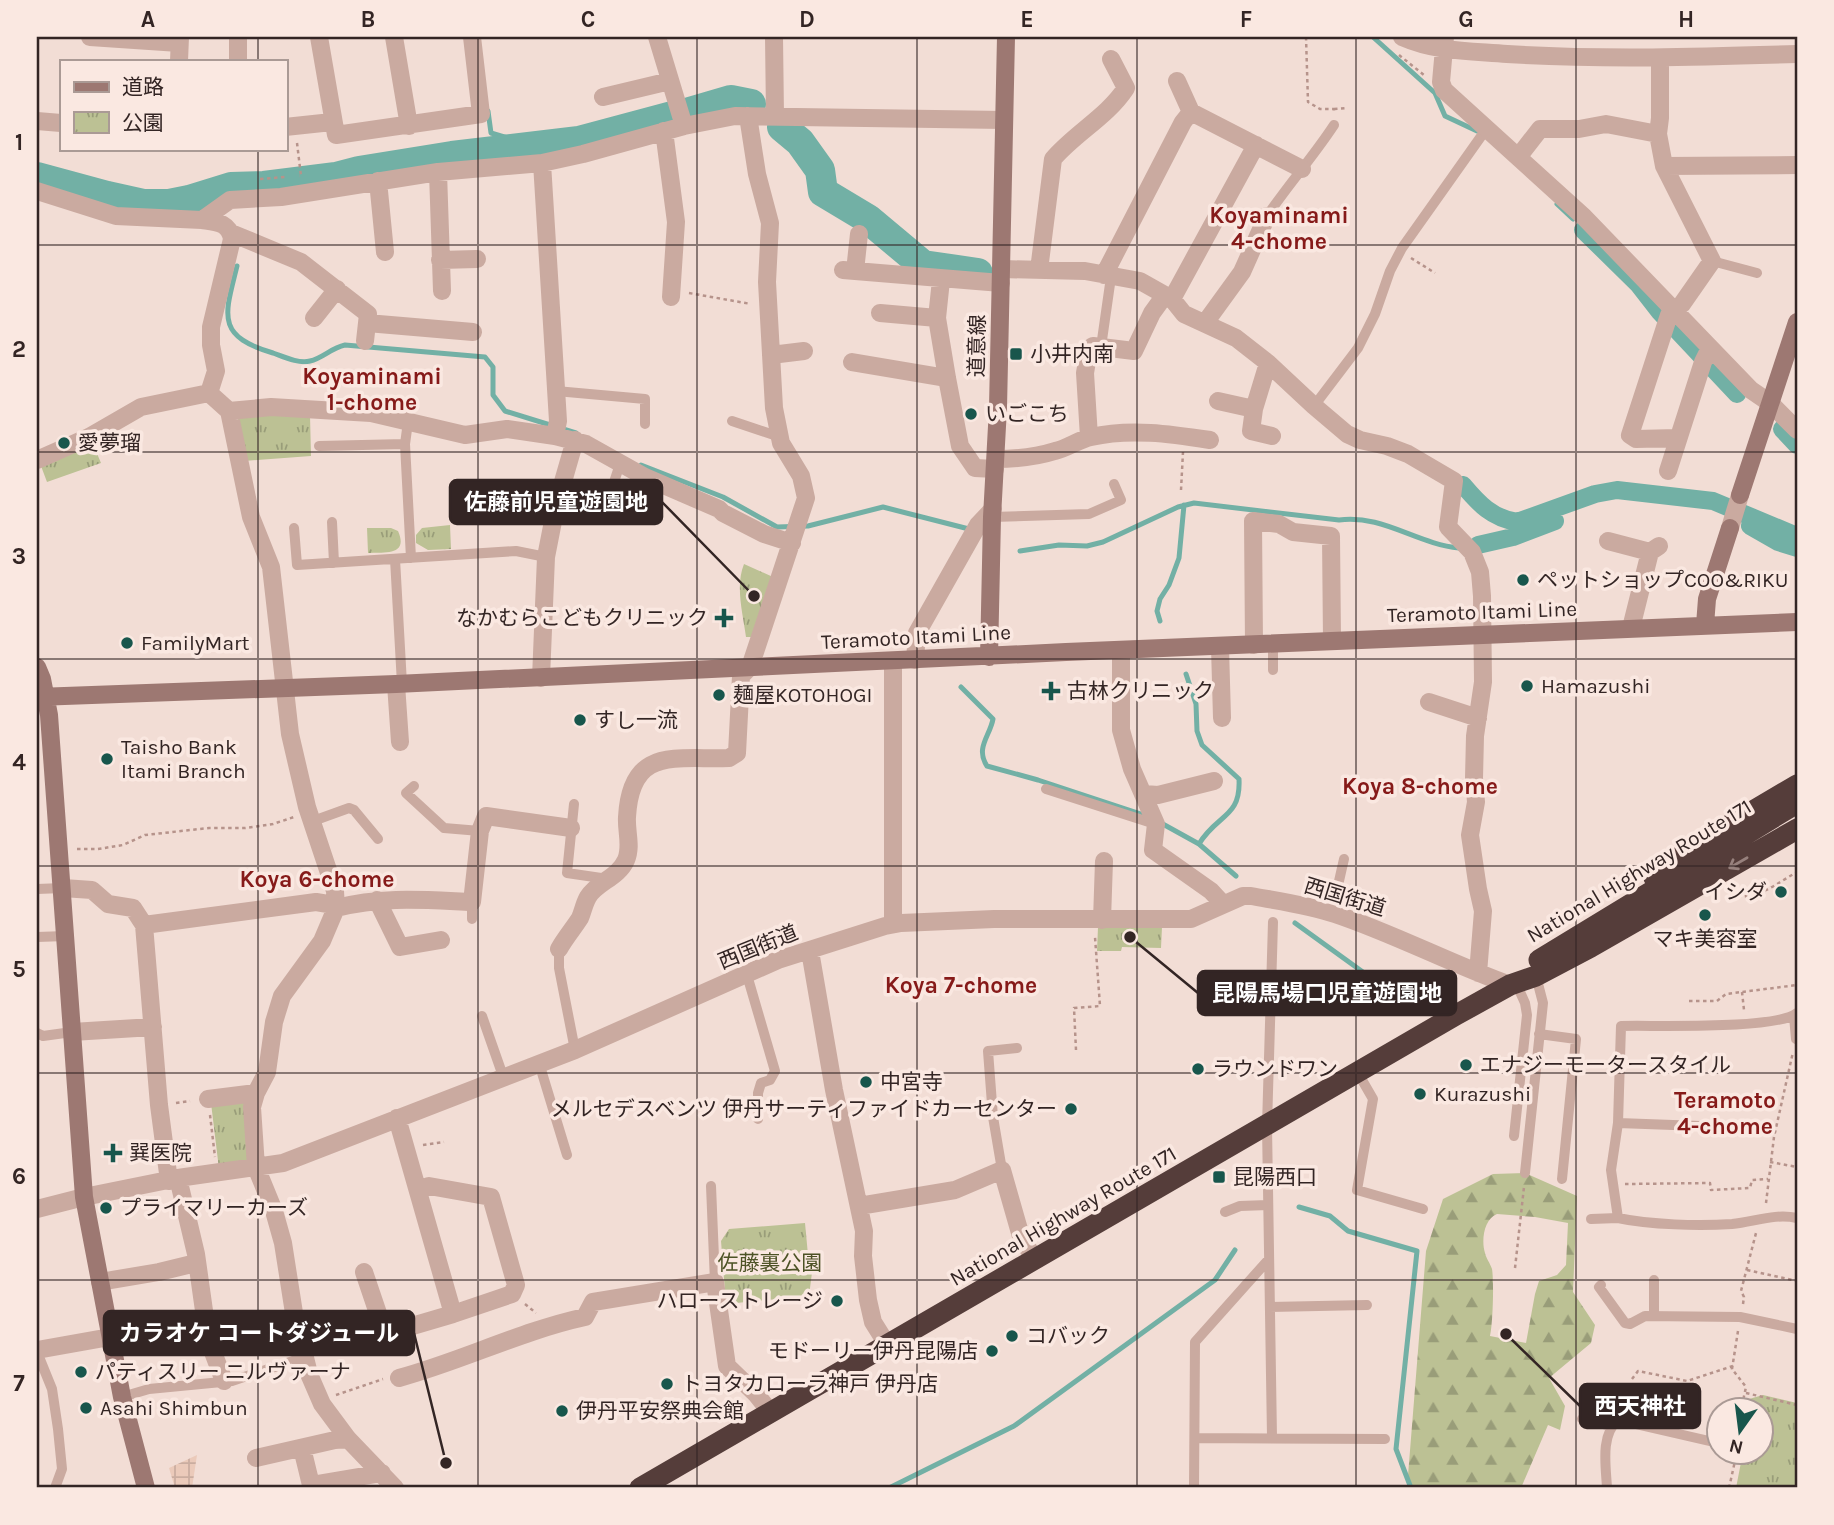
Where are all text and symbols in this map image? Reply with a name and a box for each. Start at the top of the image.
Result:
text: A [141,6,155,33]
text: B [361,6,375,33]
text: C [581,6,595,33]
text: D [799,6,815,33]
text: E [1020,6,1034,33]
text: F [1240,6,1252,33]
text: G [1458,6,1474,33]
text: H [1678,6,1694,33]
legend [60,60,287,150]
text: 道路 [122,75,164,99]
text: 公園 [122,111,164,135]
text: 1 [15,129,23,156]
district label: Koyaminami 4-chome [1209,202,1349,255]
street label: 道意線 [964,314,990,378]
text: 2 [12,336,26,363]
place label: 小井内南 [1030,342,1114,366]
marker: 小井内南 [1008,346,1024,362]
district label: Koyaminami 1-chome [302,363,442,416]
place label: いごこち [985,402,1069,426]
marker: いごこち [963,406,979,422]
place label: 愛夢瑠 [78,431,141,455]
marker: 愛夢瑠 [56,435,72,451]
callout: 佐藤前児童遊園地 [450,480,662,524]
text: 佐藤前児童遊園地 [464,489,648,516]
text: 3 [12,543,26,570]
place label: ペットショップCOO&RIKU [1537,568,1788,592]
marker: ペットショップCOO&RIKU [1515,572,1531,588]
street label: Teramoto Itami Line [1387,597,1577,627]
place label: なかむらこどもクリニック [456,606,708,630]
marker: なかむらこどもクリニック [714,608,734,628]
street label: Teramoto Itami Line [820,620,1012,654]
place label: FamilyMart [141,631,250,655]
marker: FamilyMart [119,635,135,651]
place label: Hamazushi [1541,674,1650,698]
marker: Hamazushi [1519,678,1535,694]
place label: 古林クリニック [1067,679,1214,703]
marker: 古林クリニック [1041,681,1061,701]
place label: 麺屋KOTOHOGI [733,683,872,707]
marker: 麺屋KOTOHOGI [711,687,727,703]
place label: すし一流 [594,708,678,732]
marker: すし一流 [572,712,588,728]
place label: Taisho Bank Itami Branch [121,735,246,783]
text: 4 [12,749,26,776]
marker: Taisho Bank Itami Branch [99,751,115,767]
district label: Koya 8-chome [1342,773,1498,800]
street label: National Highway Route 171 [1522,794,1756,948]
one-way arrow [1729,856,1749,870]
district label: Koya 6-chome [239,866,395,893]
street label: 西国街道 [1301,873,1389,921]
place label: イシダ [1704,880,1767,904]
marker: イシダ [1773,884,1789,900]
marker: マキ美容室 [1697,907,1713,923]
street label: 西国街道 [715,920,801,974]
place label: マキ美容室 [1653,927,1758,951]
text: 5 [12,956,26,983]
callout: 昆陽馬場口児童遊園地 [1198,971,1456,1015]
district label: Koya 7-chome [885,972,1037,999]
text: 昆陽馬場口児童遊園地 [1212,980,1442,1007]
place label: エナジーモータースタイル [1480,1053,1731,1077]
place label: ラウンドワン [1212,1057,1338,1081]
marker: エナジーモータースタイル [1458,1057,1474,1073]
marker: ラウンドワン [1190,1061,1206,1077]
place label: 中宮寺 [880,1070,943,1094]
marker: 中宮寺 [858,1074,874,1090]
place label: Kurazushi [1434,1082,1531,1106]
marker: Kurazushi [1412,1086,1428,1102]
district label: Teramoto 4-chome [1674,1087,1776,1140]
place label: メルセデスベンツ 伊丹サーティファイドカーセンター [551,1097,1057,1121]
marker: メルセデスベンツ 伊丹サーティファイドカーセンター [1063,1101,1079,1117]
place label: 巽医院 [129,1141,192,1165]
street label: National Highway Route 171 [946,1141,1180,1291]
marker: 巽医院 [103,1143,123,1163]
text: 6 [12,1163,26,1190]
place label: 昆陽西口 [1233,1165,1317,1189]
marker: 昆陽西口 [1211,1169,1227,1185]
place label: プライマリーカーズ [120,1196,308,1220]
marker: プライマリーカーズ [98,1200,114,1216]
park label: 佐藤裏公園 [718,1251,823,1275]
place label: ハローストレージ [656,1289,823,1313]
marker: ハローストレージ [829,1293,845,1309]
callout: カラオケ コートダジュール [104,1311,414,1355]
text: カラオケ コートダジュール [119,1320,399,1347]
place label: コバック [1026,1324,1110,1348]
marker: コバック [1004,1328,1020,1344]
place label: モドーリー伊丹昆陽店 [768,1339,978,1363]
marker: モドーリー伊丹昆陽店 [984,1343,1000,1359]
place label: パティスリー ニルヴァーナ [95,1360,351,1384]
marker: パティスリー ニルヴァーナ [73,1364,89,1380]
text: 7 [13,1370,25,1397]
place label: トヨタカローラ神戸 伊丹店 [681,1372,938,1396]
marker: トヨタカローラ神戸 伊丹店 [659,1376,675,1392]
callout: 西天神社 [1580,1384,1700,1428]
text: 西天神社 [1594,1393,1686,1420]
place label: Asahi Shimbun [100,1396,248,1420]
north arrow [1704,1396,1774,1466]
place label: 伊丹平安祭典会館 [576,1399,744,1423]
marker: Asahi Shimbun [78,1400,94,1416]
marker: 伊丹平安祭典会館 [554,1403,570,1419]
text: N [1727,1434,1745,1459]

